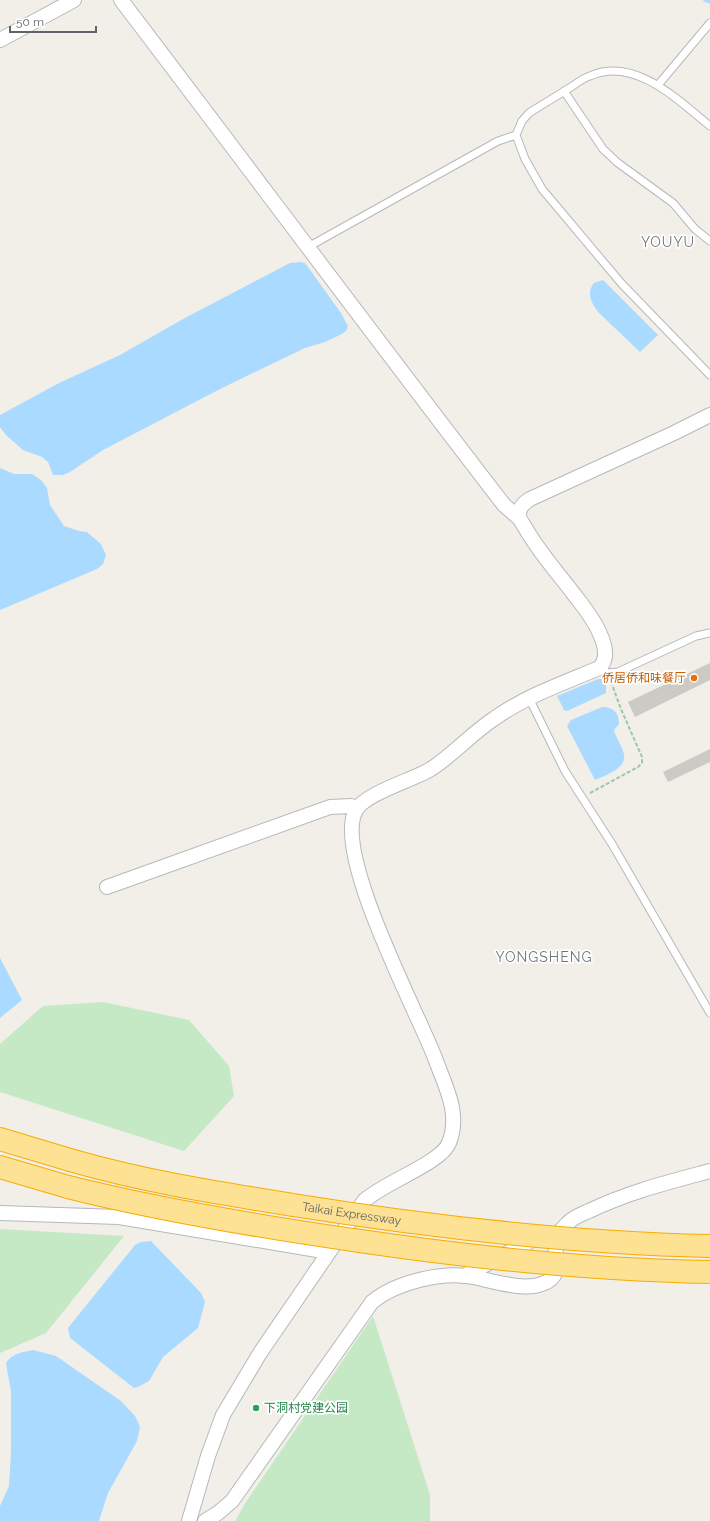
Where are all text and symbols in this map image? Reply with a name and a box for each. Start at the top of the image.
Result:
scale bar [10,8,96,34]
text: 50 m [16,15,44,29]
district label: YOUYU [641,234,695,250]
place label: 侨居侨和味餐厅 [602,671,686,685]
marker: 侨居侨和味餐厅 [689,673,699,683]
district label: YONGSHENG [496,949,593,965]
street label: Taikai Expressway [301,1200,402,1228]
place label: 下洞村党建公园 [264,1401,348,1415]
marker: 下洞村党建公园 [251,1403,261,1413]

